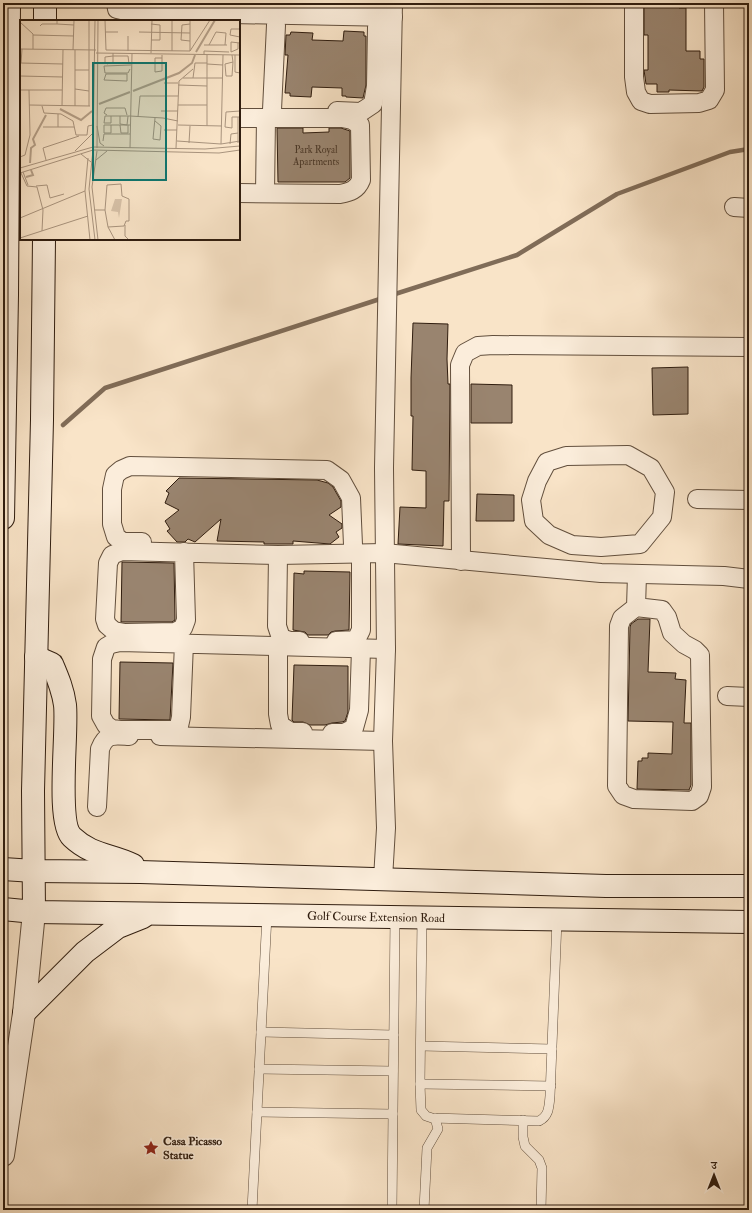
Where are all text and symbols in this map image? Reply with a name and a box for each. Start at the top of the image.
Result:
inset map [20,20,240,240]
house number: Park Royal Apartments [292,144,340,169]
street label: Golf Course Extension Road [307,909,445,926]
place label: Casa Picasso Statue [163,1134,222,1163]
place icon: Casa Picasso Statue [142,1139,160,1157]
north arrow [694,1155,734,1195]
text: उ [710,1159,718,1172]

